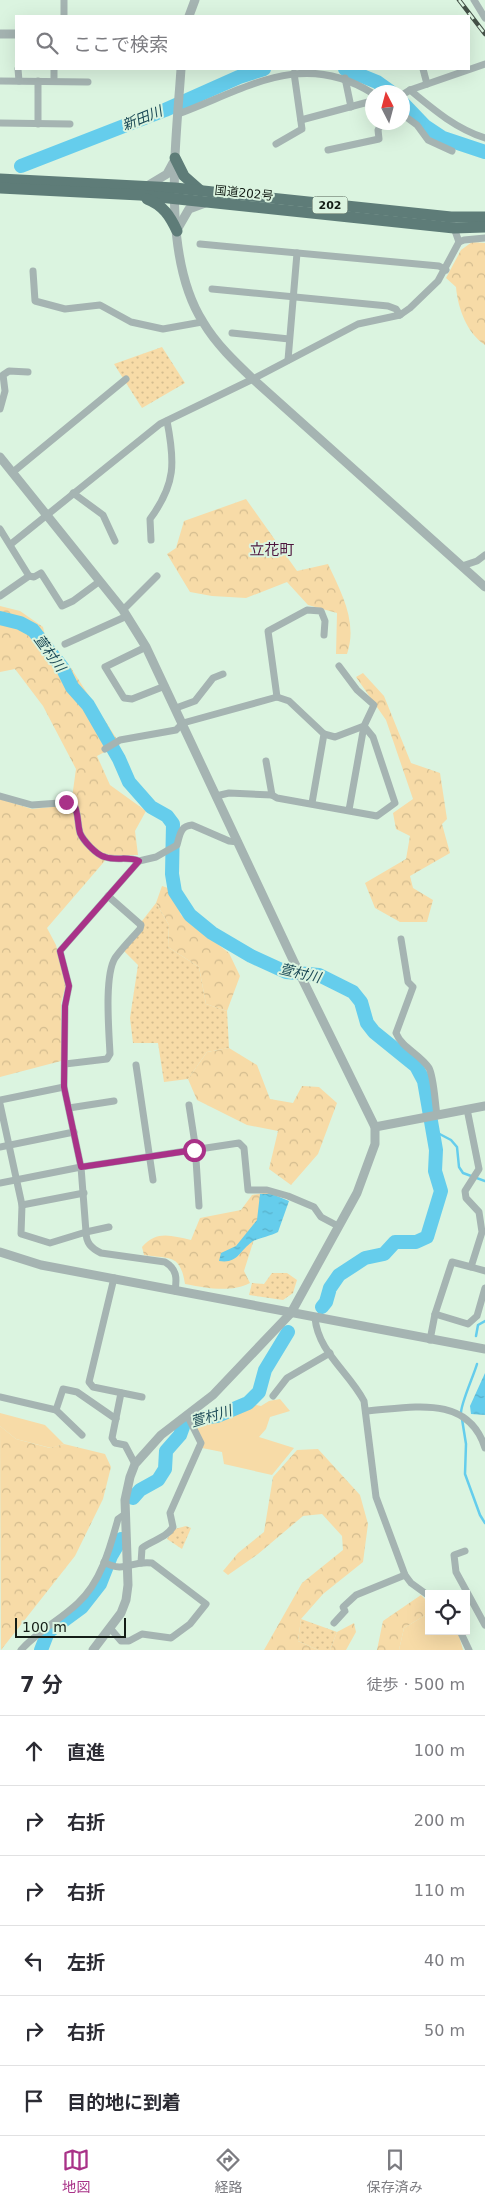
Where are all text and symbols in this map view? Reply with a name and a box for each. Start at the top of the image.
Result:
search box [15,15,470,70]
icon: search [33,29,61,57]
text: ここで検索 [73,33,168,55]
north arrow [365,85,410,130]
water label: 新田川 [120,102,166,133]
street label: 国道202号 [214,183,274,203]
road number: 202 [312,196,348,214]
district label: 立花町 [249,541,295,559]
water label: 萱村川 [31,631,70,676]
route end [55,791,78,814]
water label: 萱村川 [278,960,324,986]
route start [183,1139,206,1162]
water label: 萱村川 [189,1402,235,1430]
map controls [425,1590,470,1635]
button: locate [425,1590,470,1635]
scale bar [15,1615,126,1638]
text: 100 m [22,1619,67,1635]
text: 7 分 [20,1673,63,1697]
text: 徒歩 · 500 m [367,1675,465,1694]
icon: ahead [20,1737,48,1765]
text: 直進 [67,1741,105,1763]
text: 100 m [414,1741,465,1760]
icon: right [20,1807,48,1835]
text: 右折 [67,1811,105,1833]
text: 200 m [414,1811,465,1830]
icon: right [20,1877,48,1905]
text: 右折 [67,1881,105,1903]
text: 110 m [414,1881,465,1900]
icon: left [20,1947,48,1975]
text: 左折 [67,1951,105,1973]
text: 40 m [424,1951,465,1970]
icon: right [20,2017,48,2045]
text: 右折 [67,2021,105,2043]
text: 50 m [424,2021,465,2040]
icon: arrive [20,2087,48,2115]
text: 目的地に到着 [67,2091,181,2113]
tab: 地図 [62,2146,90,2196]
tab: 経路 [214,2146,242,2196]
tab: 保存済み [367,2146,423,2196]

